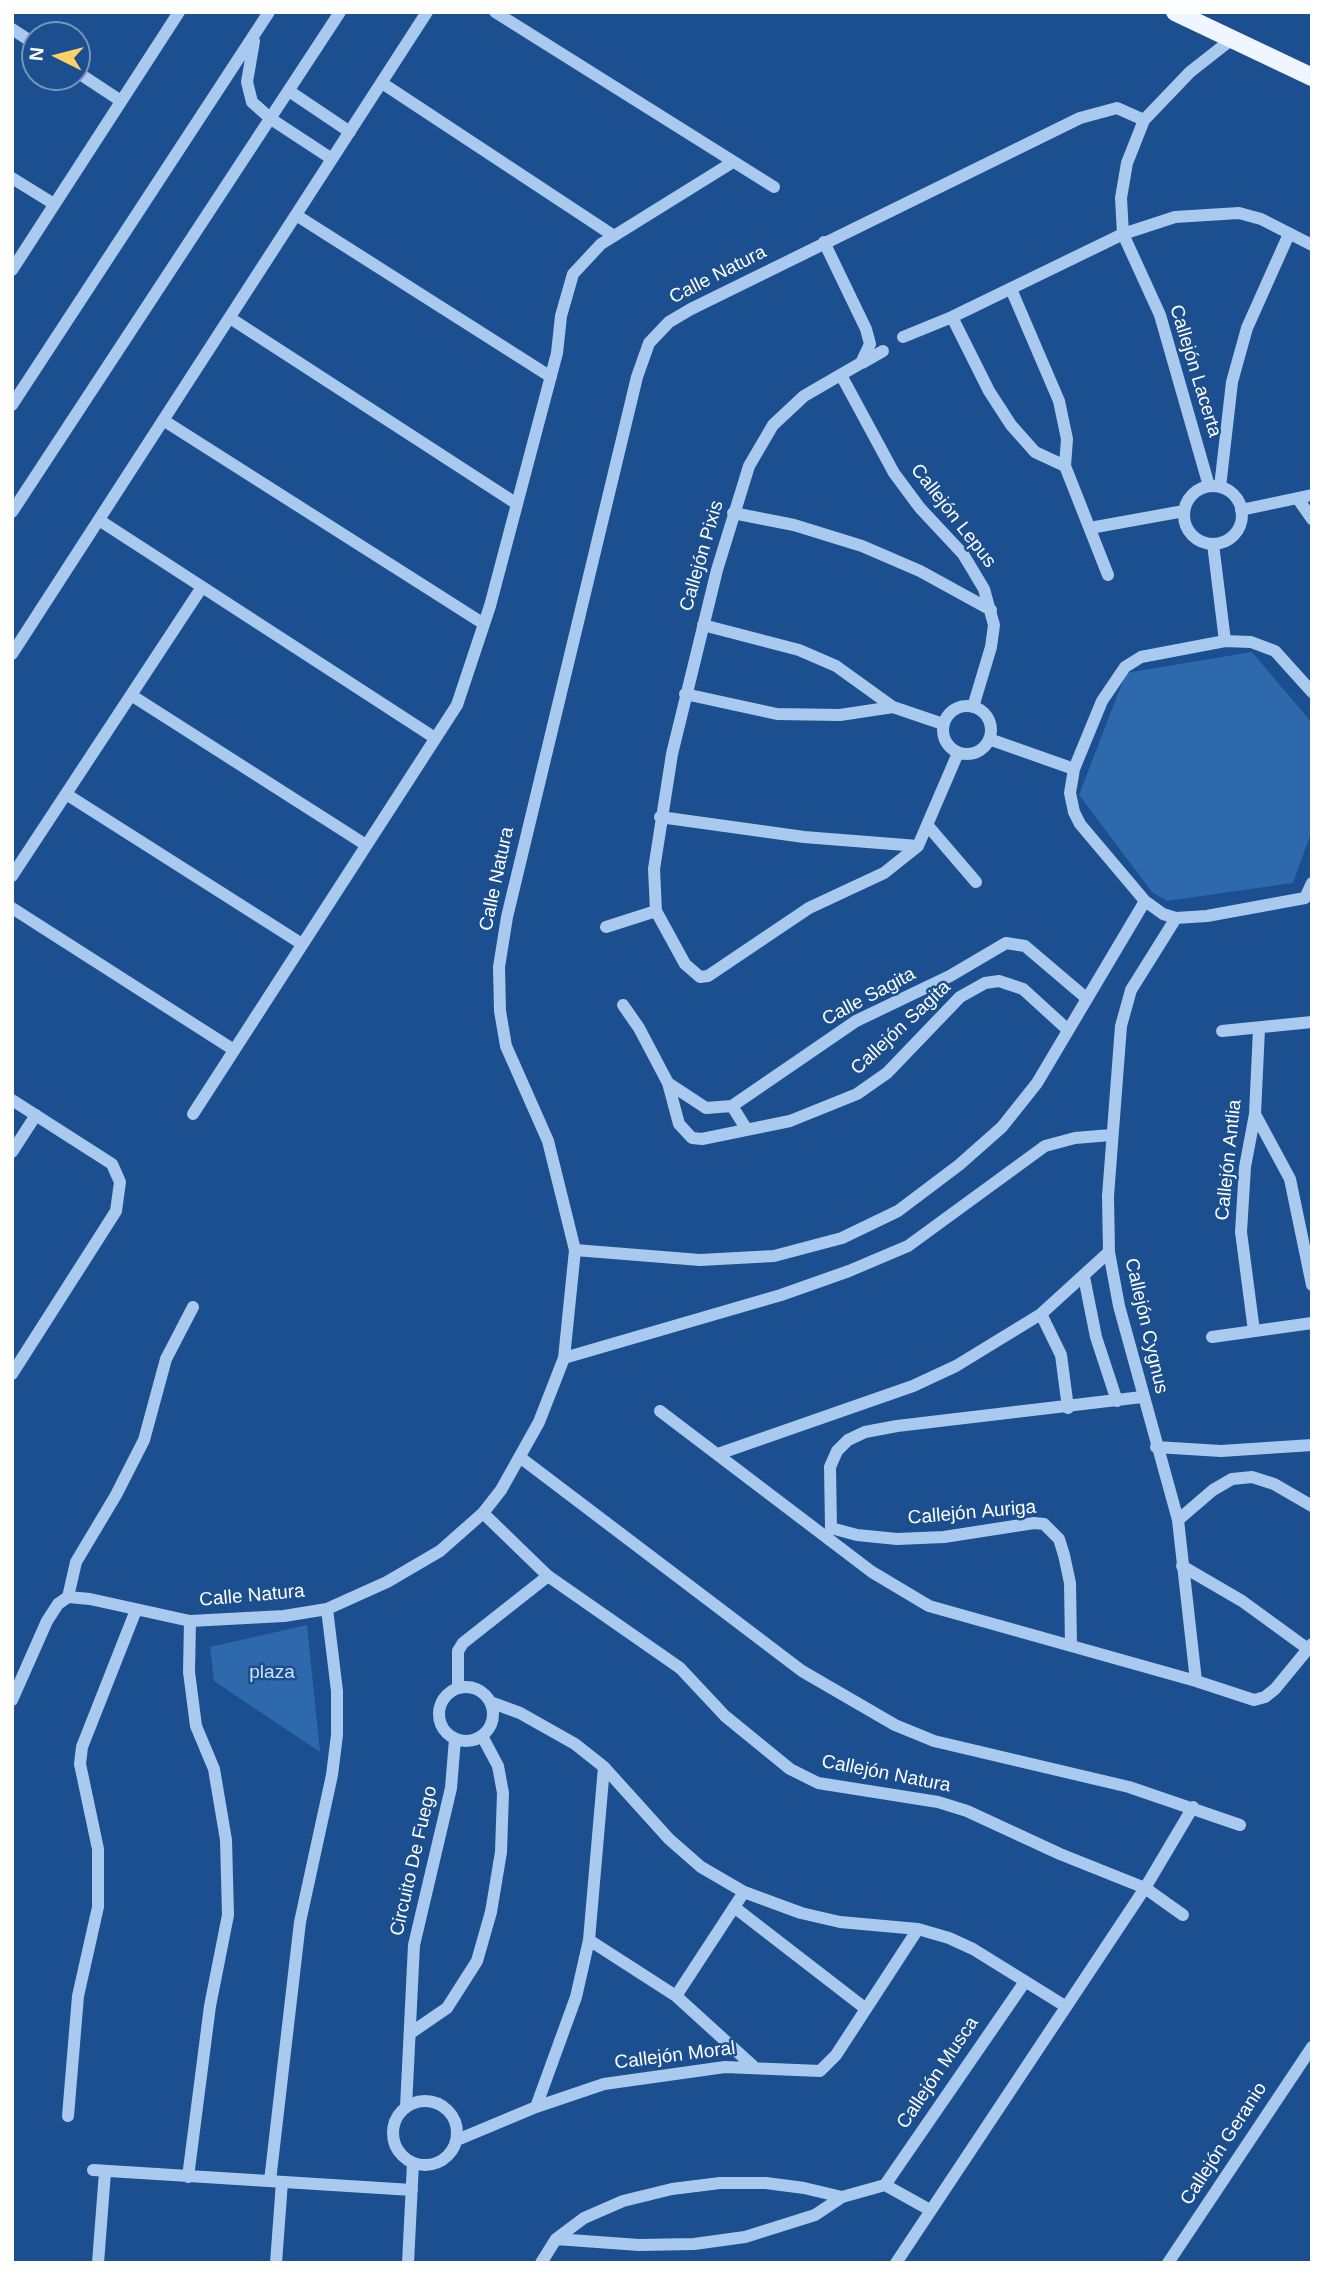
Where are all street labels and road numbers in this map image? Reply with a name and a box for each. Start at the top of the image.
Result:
street label: Calle Natura [666,241,770,309]
street label: Callejón Lacerta [1164,302,1226,440]
street label: Callejón Lepus [905,459,1001,573]
street label: Callejón Pixis [675,498,729,614]
street label: Calle Natura [475,825,519,933]
street label: Calle Sagita [818,963,920,1031]
street label: Callejón Sagita [846,976,956,1080]
street label: Callejón Antlia [1211,1098,1247,1222]
street label: Callejón Cygnus [1119,1256,1173,1396]
street label: Callejón Auriga [907,1496,1037,1530]
street label: Calle Natura [198,1580,306,1612]
street label: Callejón Natura [820,1750,952,1798]
street label: Circuito De Fuego [386,1784,442,1938]
street label: Callejón Musca [892,2013,984,2133]
street label: Callejón Moral [613,2037,737,2075]
street label: Callejón Geranio [1176,2078,1272,2210]

